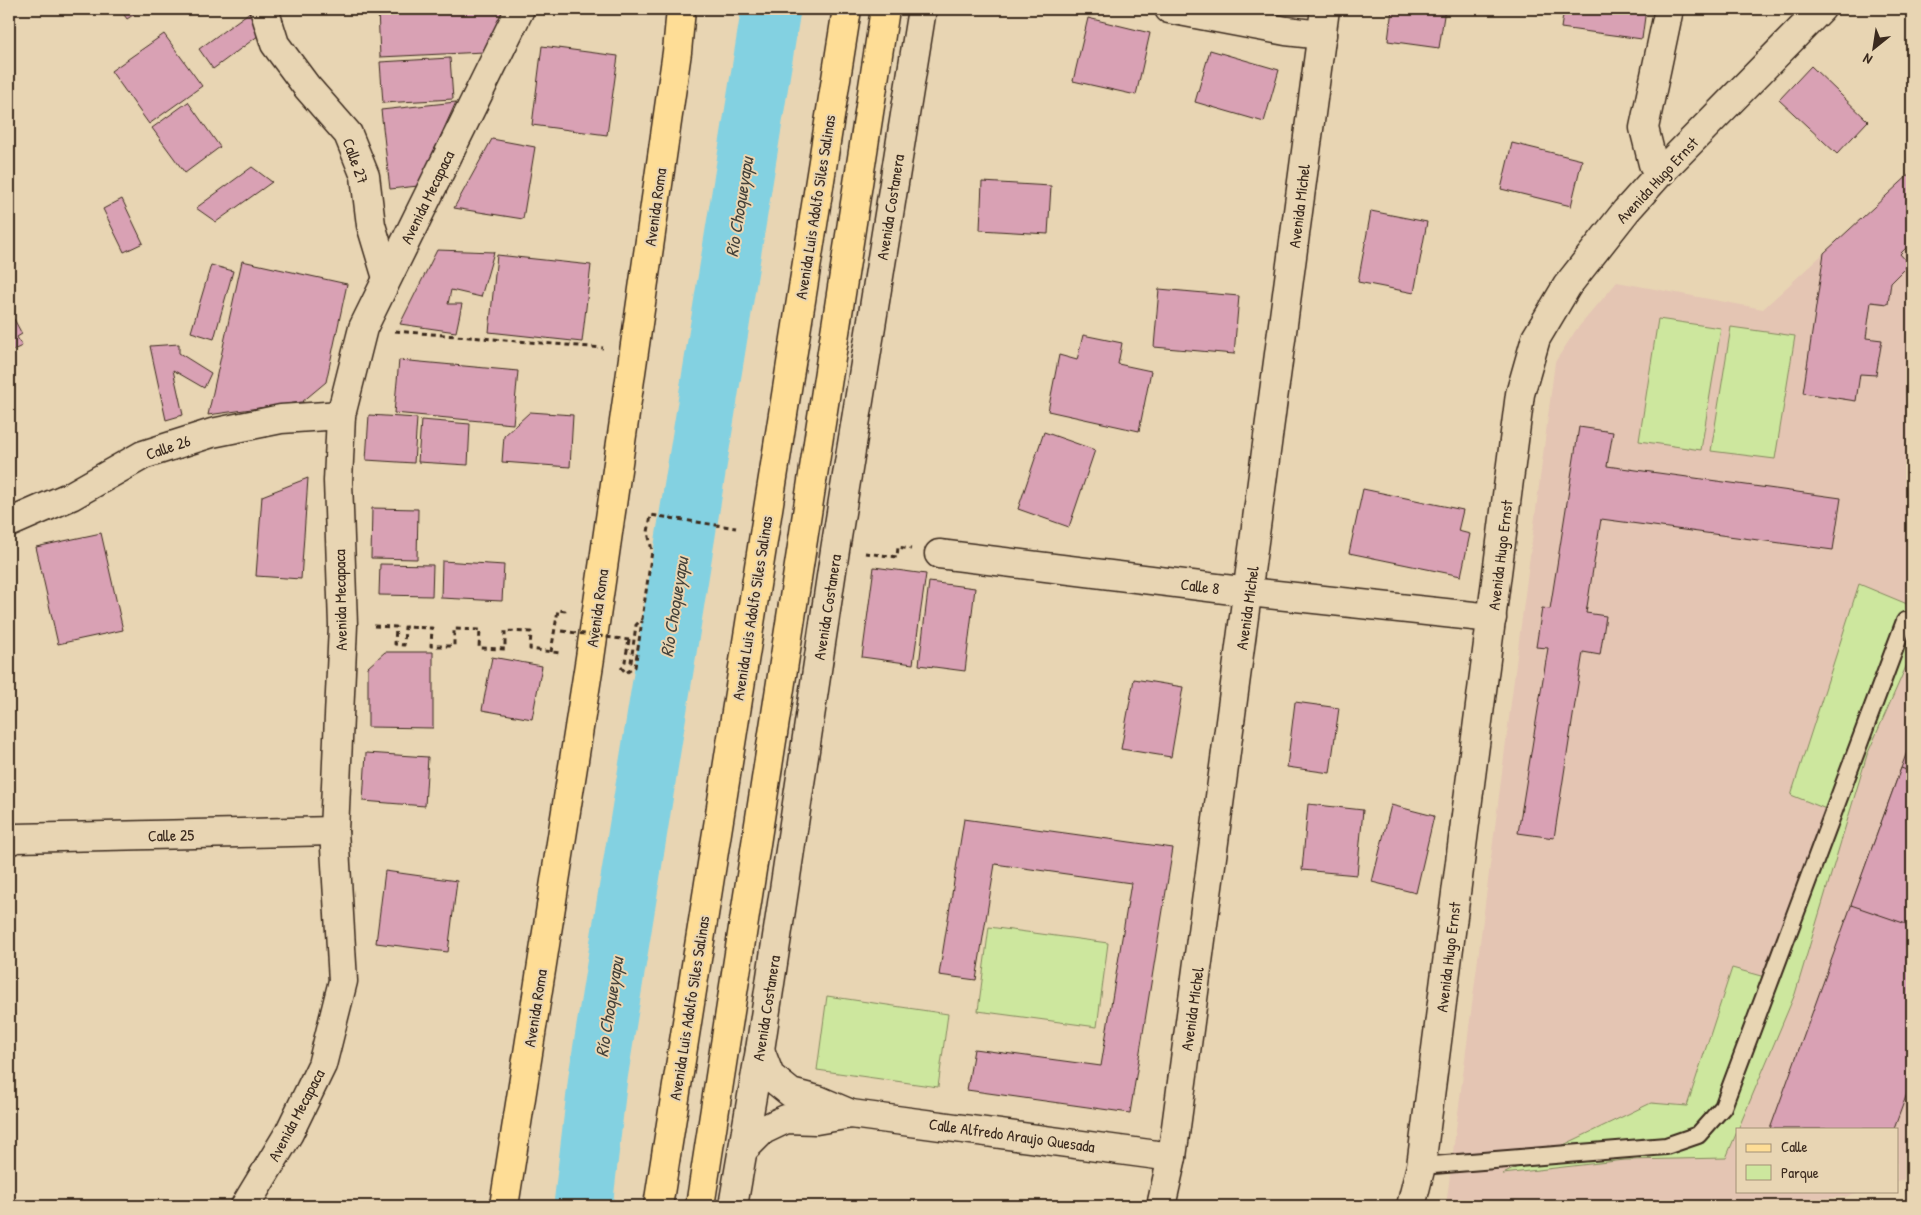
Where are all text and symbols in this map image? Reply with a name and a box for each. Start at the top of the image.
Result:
north arrow [1848,22,1898,72]
text: N [1859,49,1875,70]
street label: Avenida Luis Adolfo Siles Salinas [790,113,840,301]
street label: Avenida Hugo Ernst [1611,132,1703,228]
street label: Calle 27 [338,135,374,187]
street label: Avenida Mecapaca [395,147,459,247]
street label: Avenida Costanera [871,153,909,261]
water label: Río Choqueyapu [719,154,759,259]
street label: Avenida Michel [1283,162,1315,249]
street label: Avenida Roma [639,167,671,247]
street label: Calle 26 [143,429,193,465]
street label: Avenida Hugo Ernst [1482,498,1518,611]
street label: Avenida Luis Adolfo Siles Salinas [727,514,777,702]
street label: Avenida Mecapaca [328,549,352,651]
street label: Avenida Costanera [808,553,846,661]
water label: Río Choqueyapu [654,554,694,659]
street label: Avenida Michel [1230,564,1264,651]
street label: Avenida Roma [581,568,613,648]
street label: Calle 8 [1179,573,1221,599]
street label: Calle 25 [148,824,195,846]
street label: Avenida Hugo Ernst [1430,900,1466,1013]
street label: Avenida Luis Adolfo Siles Salinas [664,914,714,1102]
water label: Río Choqueyapu [589,954,629,1059]
street label: Avenida Costanera [747,954,785,1062]
street label: Avenida Michel [1175,965,1209,1052]
street label: Avenida Roma [518,968,552,1048]
street label: Avenida Mecapaca [262,1065,330,1165]
street label: Calle Alfredo Araujo Quesada [928,1112,1096,1158]
legend [1736,1128,1898,1192]
text: Calle [1781,1136,1808,1157]
text: Parque [1781,1162,1819,1183]

